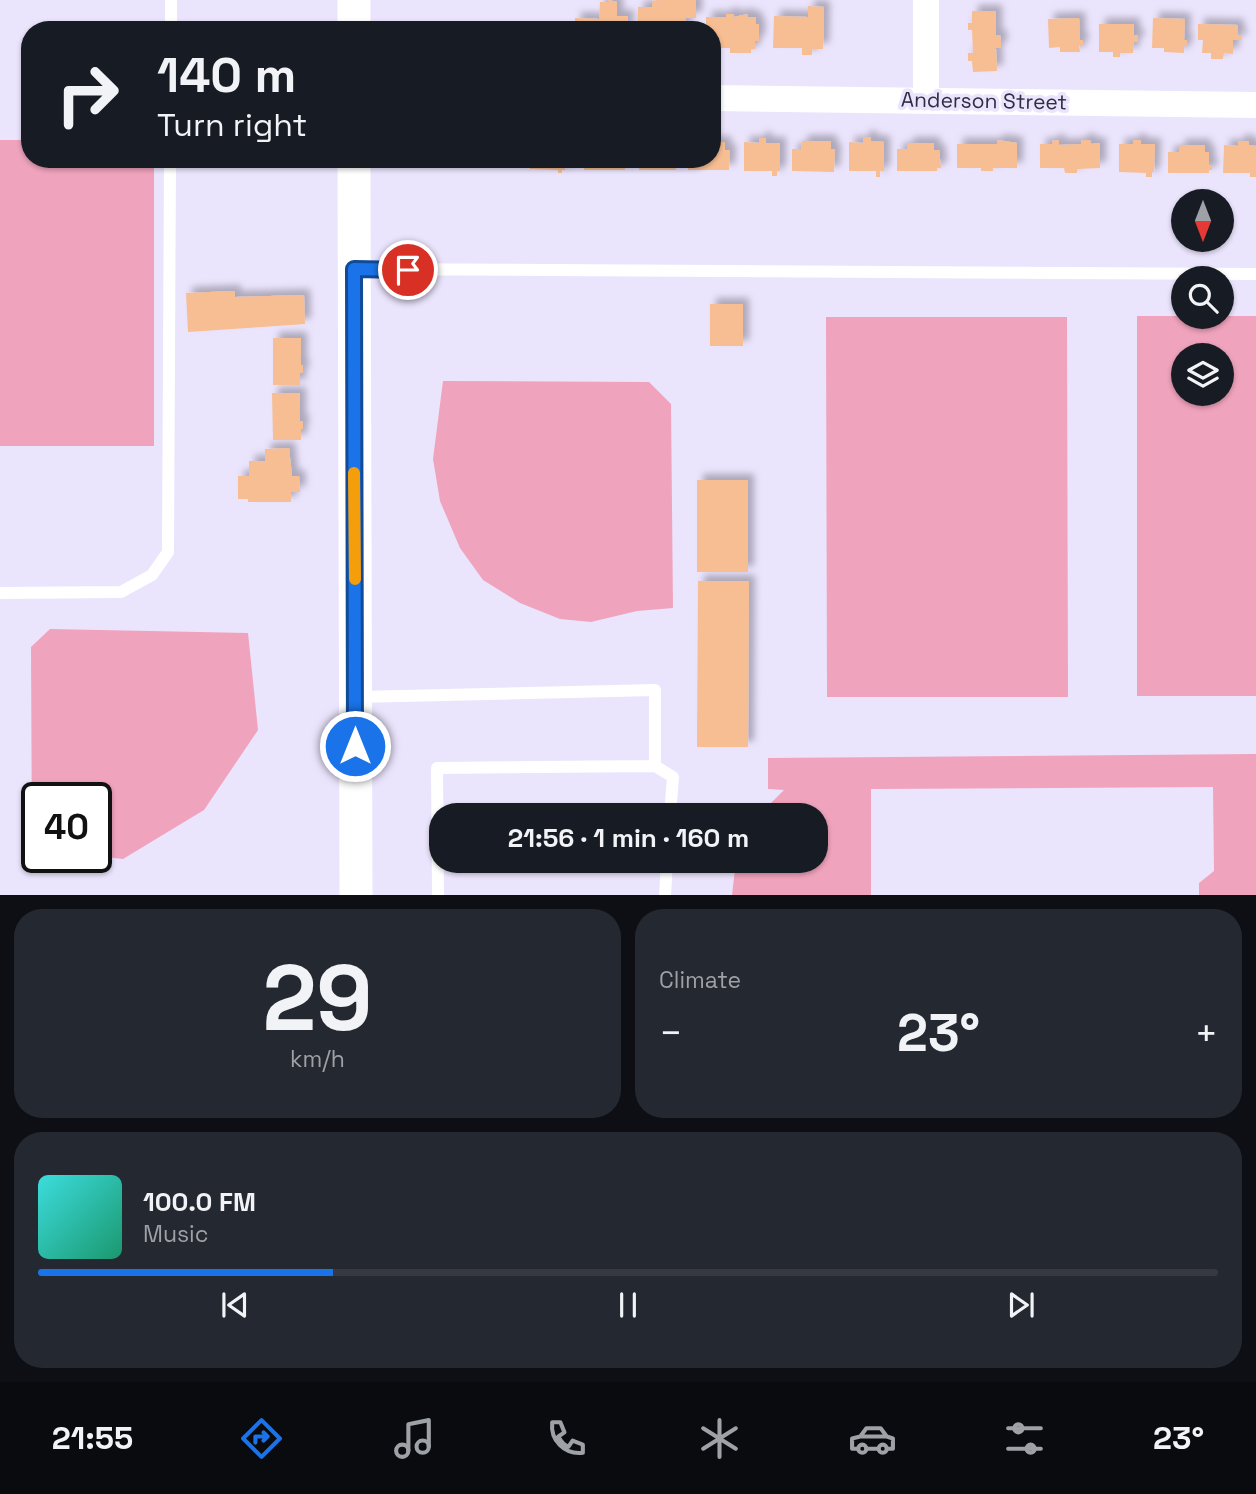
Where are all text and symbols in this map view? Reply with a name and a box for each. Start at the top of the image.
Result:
text: 140 m [157,44,296,106]
icon: right [42,49,133,140]
street label: Anderson Street [901,86,1067,115]
text: Turn right [157,105,307,145]
north arrow [1171,189,1234,252]
map controls [1171,189,1234,406]
pin [378,240,438,300]
icon: arrive [389,251,427,289]
button: search [1171,266,1234,329]
button: layers [1171,343,1234,406]
position arrow [318,709,392,783]
speed limit sign: 40 [21,782,112,873]
text: 21:56 · 1 min · 160 m [508,821,749,855]
text: 29 [263,940,372,1057]
text: Climate [659,965,741,995]
text: 23° [897,1000,980,1066]
text: − [659,1009,683,1057]
text: + [1194,1009,1218,1057]
text: km/h [290,1044,345,1074]
text: 100.0 FM [143,1185,256,1219]
text: Music [143,1219,208,1249]
icon: previous [216,1286,254,1324]
icon: pause [609,1286,647,1324]
icon: next [1002,1286,1040,1324]
icon: directions [237,1414,286,1463]
icon: music [390,1414,439,1463]
icon: phone [542,1414,591,1463]
icon: climate [695,1414,744,1463]
icon: car [848,1414,897,1463]
icon: filters [1000,1414,1049,1463]
text: 21:55 [52,1418,133,1458]
text: 23° [1153,1418,1204,1458]

